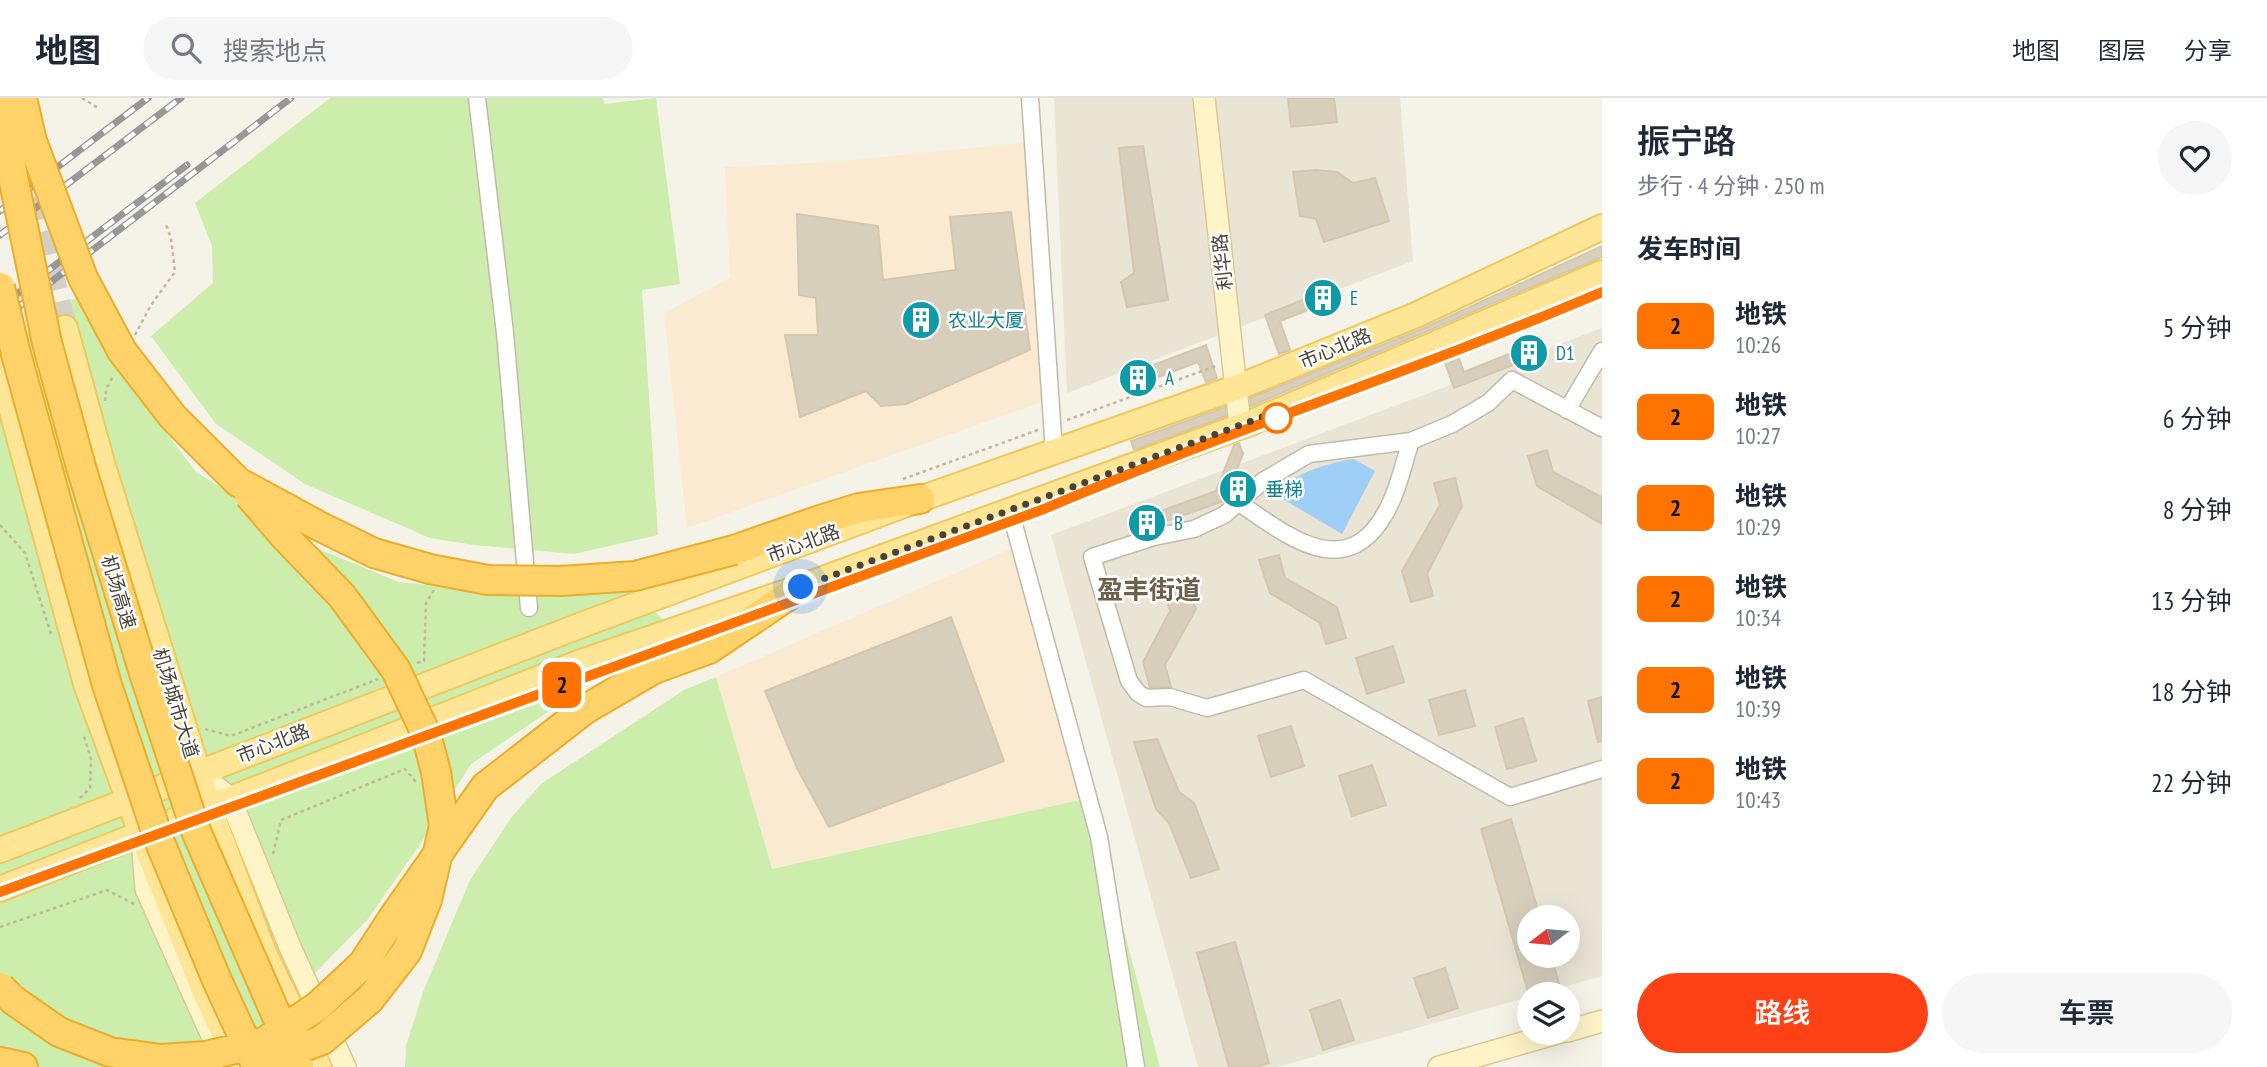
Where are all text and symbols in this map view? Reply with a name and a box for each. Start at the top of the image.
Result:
search box [143,17,633,80]
text: 地图 [35,28,101,71]
icon: search [167,29,205,67]
text: 搜索地点 [223,34,327,67]
text: 地图 [2012,35,2060,66]
text: 图层 [2098,35,2146,66]
text: 分享 [2184,35,2232,66]
text: 振宁路 [1637,119,1736,162]
button: heart [2158,121,2232,195]
text: 步行 · 4 分钟 · 250 m [1637,171,1824,200]
street label: 利华路 [1207,232,1237,292]
text: 发车时间 [1637,232,1741,265]
building icon: E [1302,277,1344,319]
place label: E [1350,286,1358,310]
text: 地铁 [1735,297,1787,330]
building icon: 农业大厦 [900,299,942,341]
place label: 农业大厦 [948,308,1024,332]
text: 2 [1670,310,1681,341]
text: 5 分钟 [2163,311,2232,344]
street label: 市心北路 [1295,323,1375,373]
text: 10:26 [1735,330,1781,359]
building icon: D1 [1508,332,1550,374]
place label: D1 [1556,341,1575,365]
building icon: A [1117,357,1159,399]
place label: A [1165,366,1174,390]
text: 地铁 [1735,388,1787,421]
text: 2 [1670,401,1681,432]
text: 6 分钟 [2163,402,2232,435]
unlabelled marker [1262,403,1292,433]
text: 10:27 [1735,421,1781,450]
building icon: 垂梯 [1217,468,1259,510]
place label: 垂梯 [1265,477,1303,501]
text: 地铁 [1735,479,1787,512]
text: 2 [1670,492,1681,523]
text: 8 分钟 [2163,493,2232,526]
building icon: B [1126,502,1168,544]
place label: B [1174,511,1183,535]
text: 10:29 [1735,512,1781,541]
street label: 市心北路 [763,519,843,567]
street label: 机场高速 [96,552,142,632]
your location [783,569,818,604]
text: 地铁 [1735,570,1787,603]
district label: 盈丰街道 [1097,573,1201,606]
text: 2 [1670,583,1681,614]
text: 13 分钟 [2151,584,2232,617]
text: 10:34 [1735,603,1781,632]
street label: 机场城市大道 [148,645,204,761]
text: 地铁 [1735,661,1787,694]
line badge: 2 [539,662,585,708]
text: 2 [556,669,568,700]
text: 2 [1670,674,1681,705]
text: 18 分钟 [2151,675,2232,708]
text: 10:39 [1735,694,1781,723]
street label: 市心北路 [233,718,313,768]
text: 地铁 [1735,752,1787,785]
text: 2 [1670,765,1681,796]
text: 22 分钟 [2151,766,2232,799]
text: 10:43 [1735,785,1781,814]
north arrow [1517,905,1580,968]
map controls [1517,905,1580,1045]
button: 路线 [1637,973,1928,1053]
button: 车票 [1942,973,2232,1053]
button: layers [1517,982,1580,1045]

